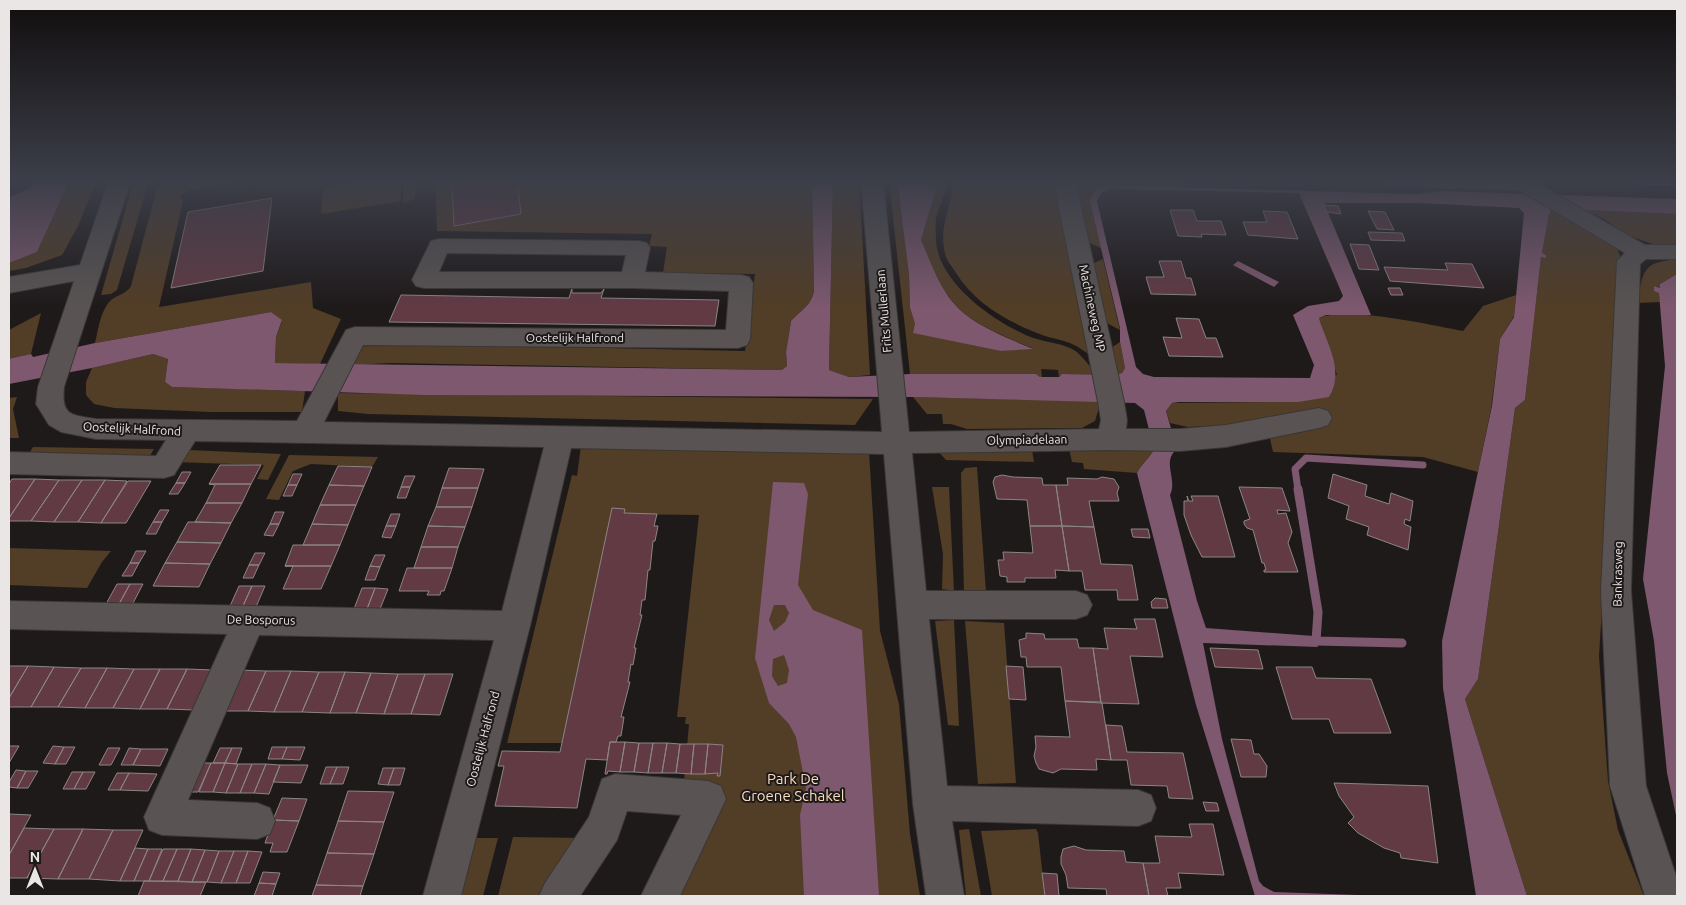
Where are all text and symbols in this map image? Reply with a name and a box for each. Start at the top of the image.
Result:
street label: Machineweg MP [1077,263,1108,353]
street label: Frits Mullerlaan [873,269,894,353]
street label: Oostelijk Halfrond [526,331,624,344]
street label: Oostelijk Halfrond [83,419,181,438]
street label: Olympiadelaan [987,432,1067,447]
street label: Bankrasweg [1610,541,1625,607]
street label: De Bosporus [227,612,295,627]
street label: Oostelijk Halfrond [464,690,502,788]
park label: Park De Groene Schakel [741,770,845,804]
north arrow [10,845,60,895]
text: N [30,849,40,865]

